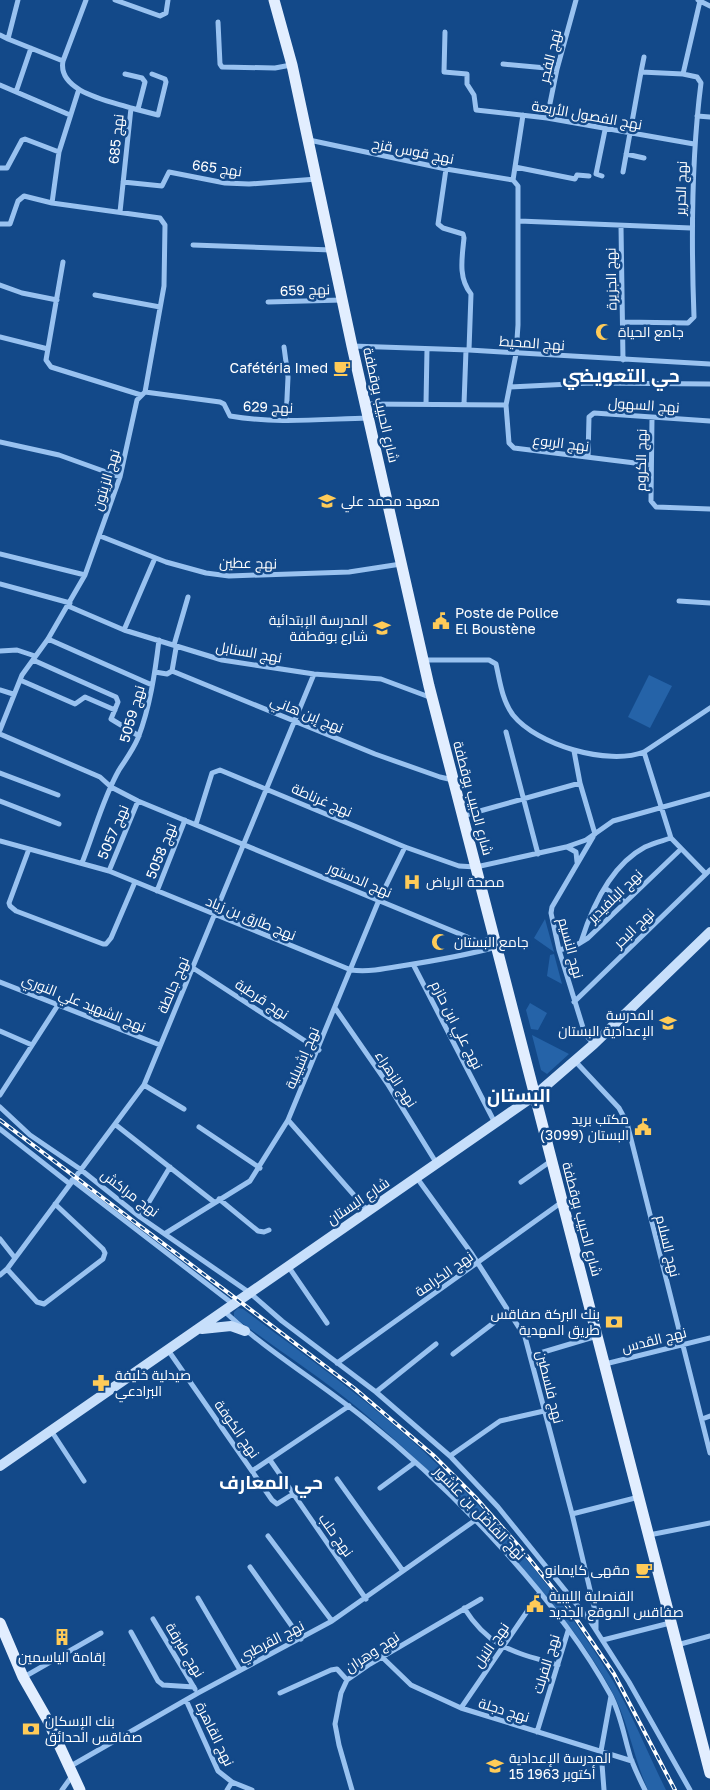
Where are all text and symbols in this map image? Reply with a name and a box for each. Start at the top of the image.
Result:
street label: نهج الفجر [534,27,565,86]
street label: نهج الفصول الأربعة [530,96,644,134]
street label: نهج 685 [104,113,128,165]
street label: نهج قوس قزح [370,134,456,168]
street label: نهج 665 [191,156,243,180]
street label: نهج الحرير [671,160,691,217]
street label: نهج الجزيرة [601,247,621,311]
street label: نهج 659 [280,280,330,300]
mosque icon: جامع الحياة [594,322,614,342]
place label: جامع الحياة [618,323,684,341]
street label: نهج المحيط [498,332,566,354]
street label: شارع الحبيب بوقطفة [359,346,403,464]
cafe icon: Cafétéria Imed [332,358,352,378]
place label: Cafétéria Imed [230,359,328,376]
district label: حي التعويضي [562,363,680,391]
street label: نهج السهول [608,394,680,416]
street label: نهج 629 [243,397,293,417]
street label: نهج الكروم [631,428,652,492]
street label: نهج الربوع [532,431,590,455]
street label: نهج الزيتون [88,447,124,513]
school or university icon: معهد محمد علي [317,491,337,511]
place label: معهد محمد علي [341,492,440,513]
street label: نهج عطين [219,553,277,573]
place label: Poste de Police El Boustène [455,604,559,637]
place label: المدرسة الإبتدائية شارع بوقطفة [269,611,368,645]
public building icon: Poste de Police El Boustène [431,611,451,631]
school or university icon: المدرسة الإبتدائية شارع بوقطفة [372,618,392,638]
street label: نهج السنابل [215,637,283,667]
street label: نهج 5059 [115,683,149,745]
street label: نهج إبن هاني [267,691,346,740]
street label: شارع الحبيب بوقطفة [449,739,497,857]
street label: نهج غرناطة [289,779,355,821]
street label: نهج 5057 [93,802,133,862]
street label: نهج 5058 [142,820,180,882]
street label: نهج الدستور [324,858,395,902]
street label: نهج البلفيدير [583,865,646,927]
hospital icon: مصحة الرياض [402,872,422,892]
place label: مصحة الرياض [426,873,504,890]
street label: نهج طارق بن زياد [203,892,299,944]
street label: نهج البحر [609,904,658,952]
street label: نهج النسيم [553,916,588,981]
mosque icon: جامع البستان [430,932,450,952]
place label: جامع البستان [454,933,529,951]
street label: نهج جالطة [153,954,193,1016]
street label: نهج الشهيد علي النوري [18,970,148,1039]
street label: نهج قرطبة [232,975,292,1023]
street label: نهج علي ابن حازم [424,978,487,1074]
place label: المدرسة الإعدادية البستان [558,1006,654,1040]
school or university icon: المدرسة الإعدادية البستان [658,1013,678,1033]
street label: نهج إشبيلية [281,1024,323,1092]
street label: نهج الزهراء [371,1047,421,1111]
district label: البستان [487,1083,551,1107]
place label: مكتب بريد البستان (3099) [540,1110,629,1143]
public building icon: مكتب بريد البستان (3099) [633,1117,653,1137]
street label: شارع الحبيب بوقطفة [558,1160,606,1278]
street label: نهج مراكش [97,1165,163,1221]
street label: شارع البستان [323,1173,393,1229]
street label: نهج السلام [651,1213,684,1279]
street label: نهج الكرامة [411,1247,477,1301]
place label: بنك البركة صفاقس طريق المهدية [490,1305,600,1339]
bank icon: بنك البركة صفاقس طريق المهدية [604,1312,624,1332]
street label: نهج القدس [620,1323,688,1357]
street label: نهج فلسطين [532,1349,568,1425]
place label: صيدلية خليفة البرادعي [115,1366,191,1403]
pharmacy icon: صيدلية خليفة البرادعي [91,1373,111,1393]
street label: نهج الكوفة [210,1396,264,1462]
street label: نهج الفاضل بن عاشور [430,1462,529,1564]
district label: حي المعارف [219,1470,323,1498]
street label: نهج حلب [315,1510,357,1560]
cafe icon: مقهى كايمانو [634,1560,654,1580]
place label: مقهى كايمانو [545,1561,630,1578]
place label: القنصلية الليبية صفاقس الموقع الجديد [549,1587,684,1621]
public building icon: القنصلية الليبية صفاقس الموقع الجديد [525,1594,545,1614]
street label: نهج القرطبي [235,1617,309,1668]
street label: نهج طبرقة [162,1619,208,1681]
street label: نهج النيل [469,1619,513,1671]
building icon: إقامة الياسمين [52,1627,72,1647]
street label: نهج وهران [341,1628,403,1676]
street label: نهج الفرلت [528,1632,564,1696]
place label: إقامة الياسمين [18,1648,106,1666]
street label: نهج دجلة [476,1694,532,1726]
street label: نهج القاهرة [192,1699,238,1769]
place label: بنك الإسكان صفاقس الحدائق [45,1712,143,1746]
bank icon: بنك الإسكان صفاقس الحدائق [21,1719,41,1739]
place label: المدرسة الإعدادية 15 أكتوبر 1963 [509,1749,611,1782]
school or university icon: المدرسة الإعدادية 15 أكتوبر 1963 [485,1756,505,1776]

